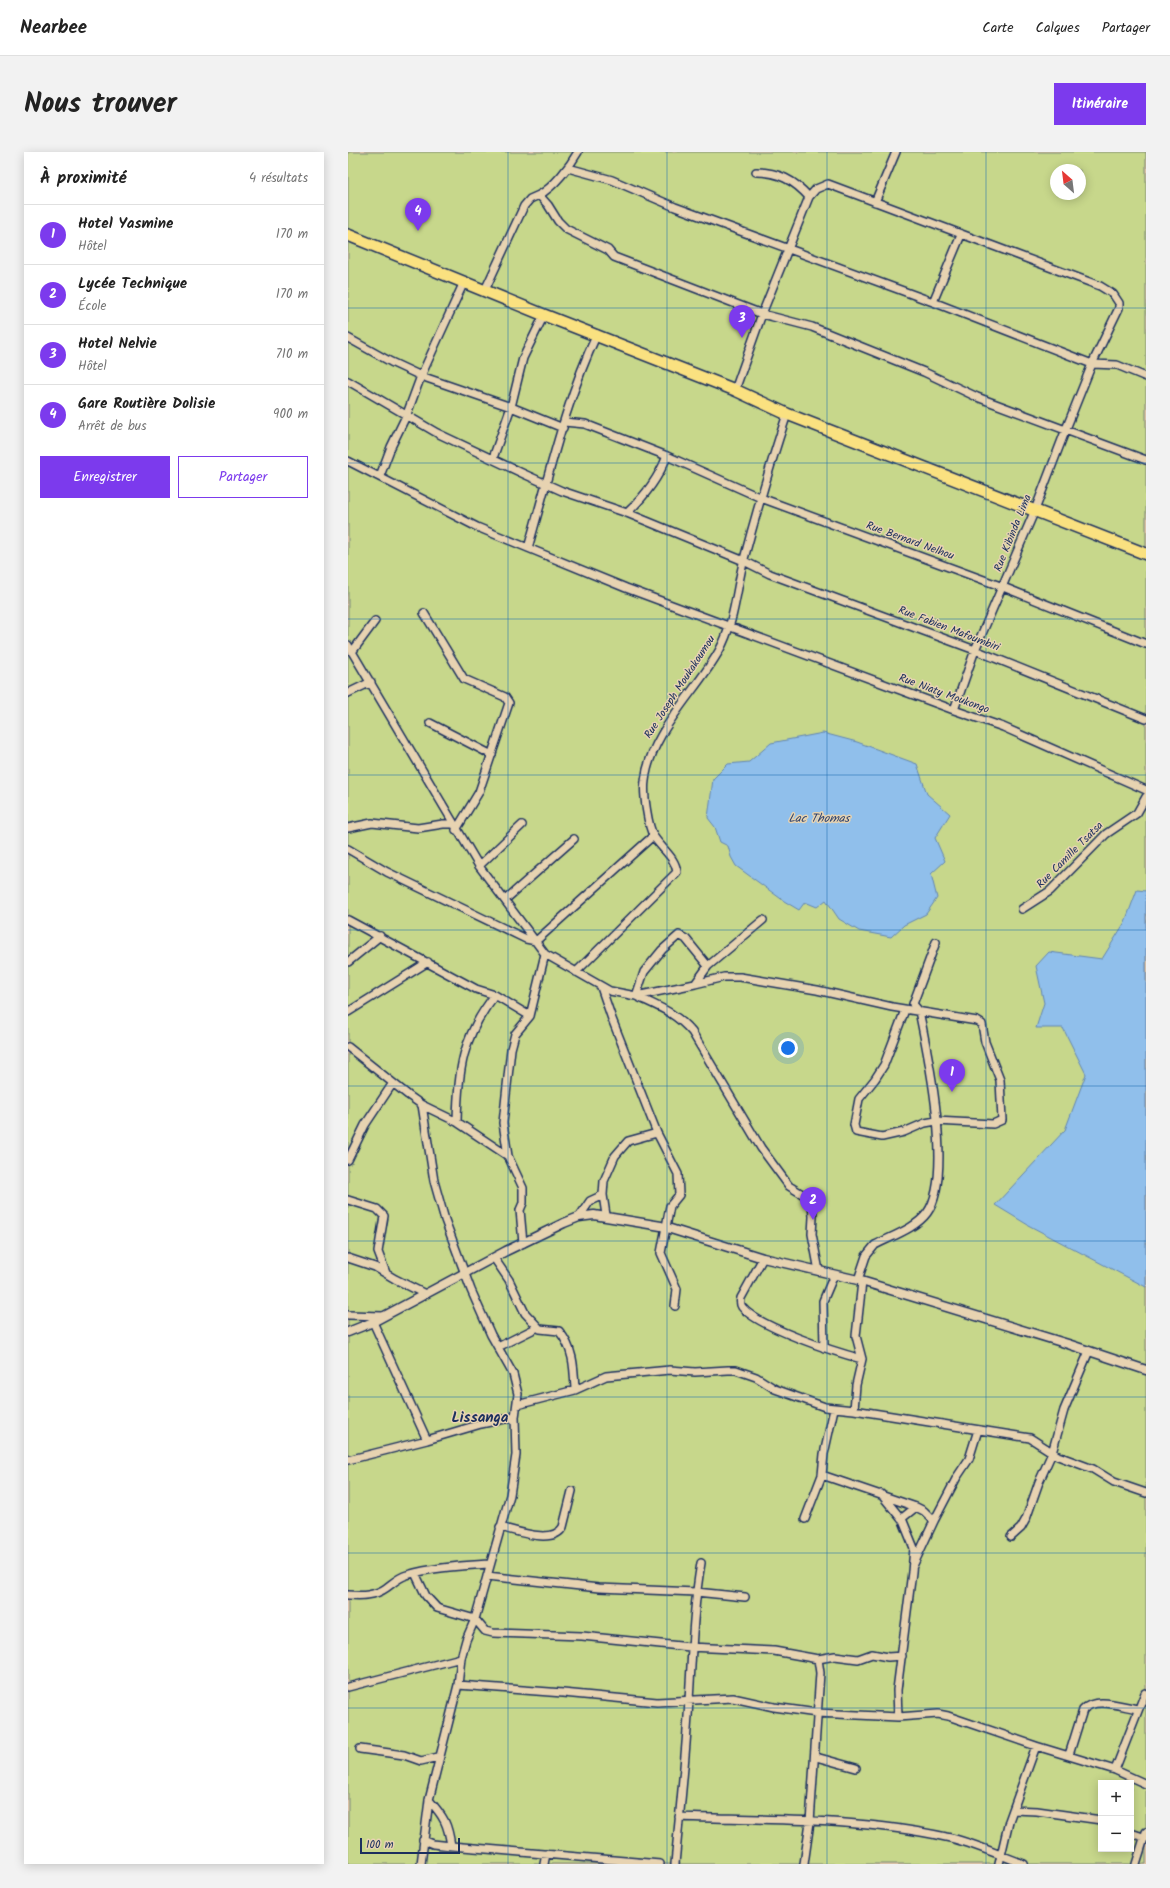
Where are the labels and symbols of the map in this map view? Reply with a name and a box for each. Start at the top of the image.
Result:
north arrow [1050,164,1086,200]
pin: 4 [405,198,431,231]
pin: 3 [729,305,755,338]
street label: Rue Kibinda Lima [989,492,1037,574]
street label: Rue Bernard Nelhou [863,517,957,566]
street label: Rue Fabien Mafoumbiri [896,601,1003,657]
street label: Rue Joseph Moukakoumou [640,631,721,742]
street label: Rue Niaty Moukongo [896,669,992,719]
water label: Lac Thomas [789,809,851,828]
street label: Rue Camille Tsatsa [1032,817,1108,893]
your location [778,1038,798,1058]
pin: 1 [939,1059,965,1092]
pin: 2 [800,1187,826,1220]
district label: Lissanga [452,1406,509,1430]
scale bar [360,1836,460,1855]

